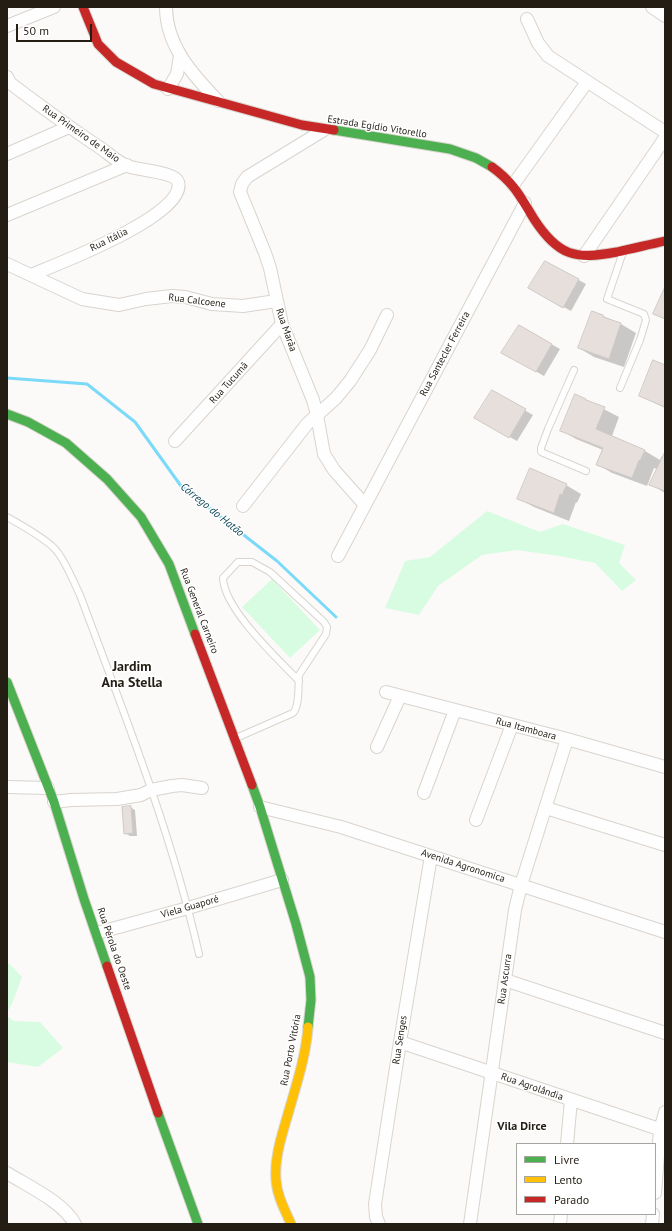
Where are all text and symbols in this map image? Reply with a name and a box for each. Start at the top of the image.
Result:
scale bar [18,16,94,42]
text: 50 m [23,23,49,38]
street label: Rua Primeiro de Maio [40,103,122,165]
street label: Estrada Egídio Vitorello [326,113,428,141]
street label: Rua Itália [88,226,130,254]
street label: Rua Calcoene [168,292,226,310]
street label: Rua Marãa [273,307,299,353]
street label: Rua Santecler Ferreira [417,309,473,399]
street label: Rua Tucumã [207,360,251,406]
water label: Córrego do Hatão [178,480,246,540]
street label: Rua General Carneiro [177,567,221,655]
district label: Jardim Ana Stella [101,659,163,692]
street label: Rua Itamboara [494,715,558,743]
street label: Avenida Agronomica [420,847,506,885]
street label: Viela Guaporé [160,893,220,921]
street label: Rua Pérola do Oeste [94,906,134,992]
street label: Rua Ascurra [496,953,514,1005]
street label: Rua Porto Vitória [278,1013,304,1087]
street label: Rua Senges [390,1015,410,1065]
street label: Rua Agrolândia [499,1071,565,1103]
district label: Vila Dirce [497,1120,547,1134]
legend [516,1143,656,1215]
text: Livre [554,1152,579,1167]
text: Lento [554,1172,583,1187]
text: Parado [554,1192,589,1207]

